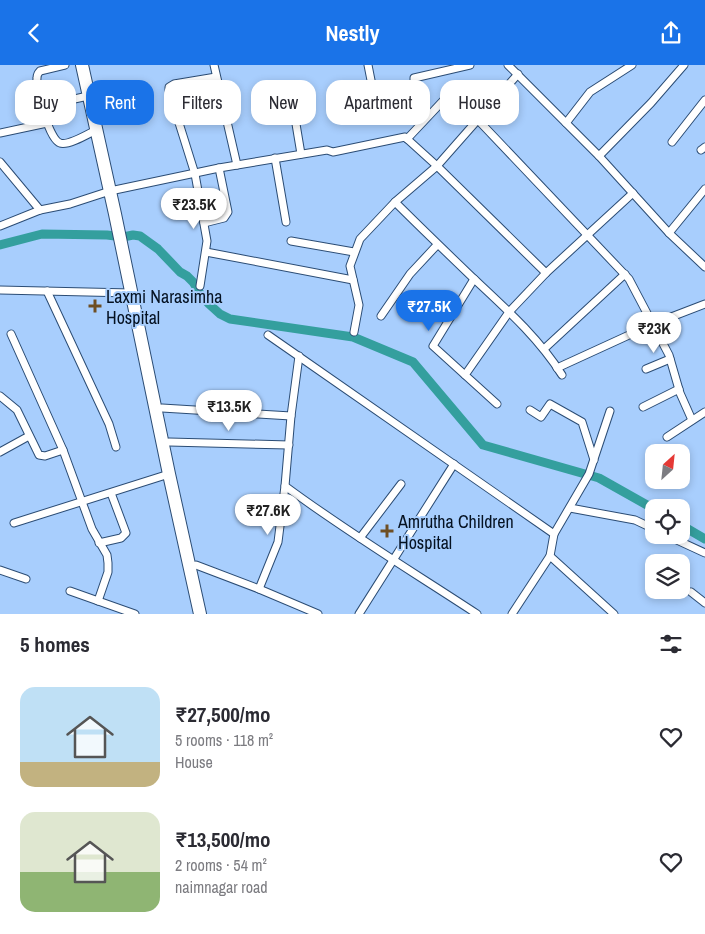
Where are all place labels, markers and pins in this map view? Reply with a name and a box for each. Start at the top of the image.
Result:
pin: ₹23.5K [153,187,235,230]
place label: Laxmi Narasimha Hospital [106,284,222,330]
pin: ₹27.5K [388,289,470,332]
marker: Laxmi Narasimha Hospital [88,299,102,313]
pin: ₹23K [624,311,684,354]
pin: ₹13.5K [188,389,270,432]
pin: ₹27.6K [227,493,309,536]
place label: Amrutha Children Hospital [397,509,514,555]
marker: Amrutha Children Hospital [380,524,394,538]

